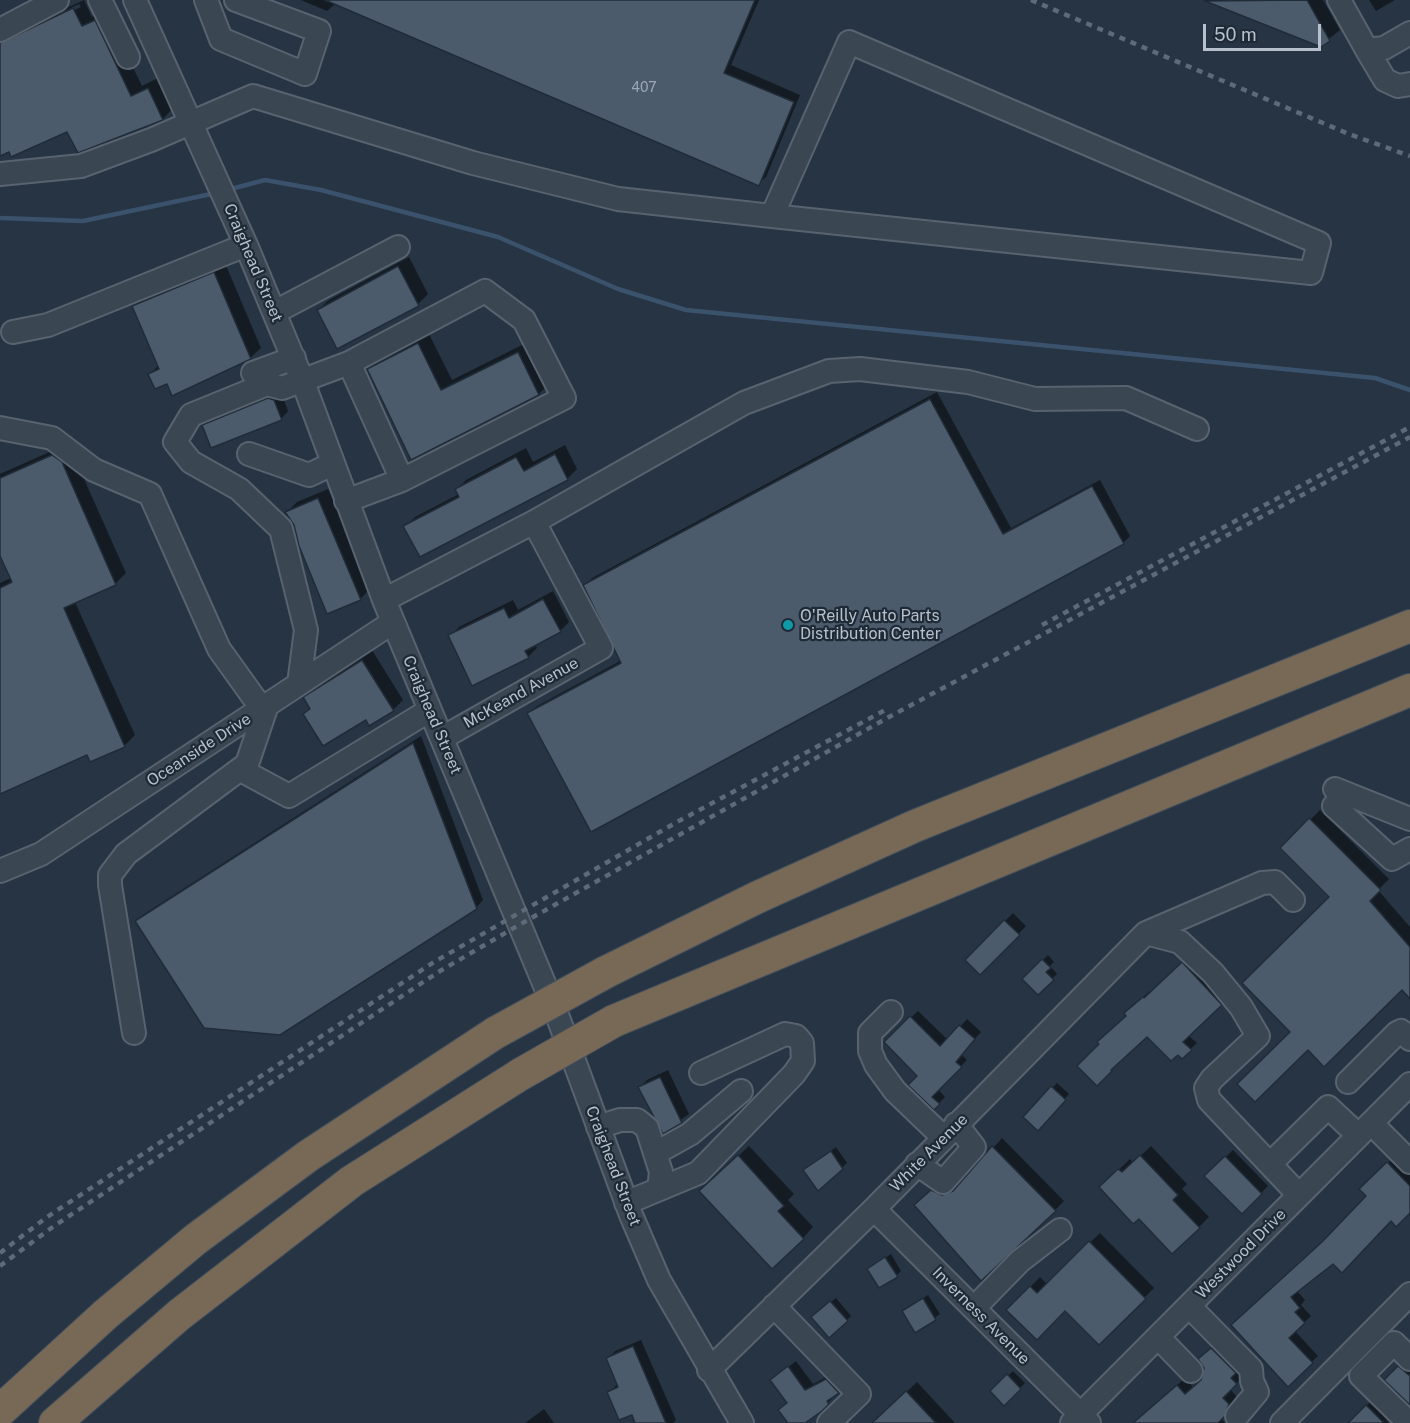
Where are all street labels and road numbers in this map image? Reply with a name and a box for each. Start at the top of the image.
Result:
street label: Craighead Street [219,201,287,325]
street label: Craighead Street [398,653,466,777]
street label: McKeand Avenue [460,653,582,733]
street label: Oceanside Drive [143,709,255,791]
street label: Craighead Street [581,1103,645,1229]
street label: White Avenue [886,1110,972,1196]
street label: Westwood Drive [1192,1205,1290,1303]
street label: Inverness Avenue [928,1263,1034,1369]

